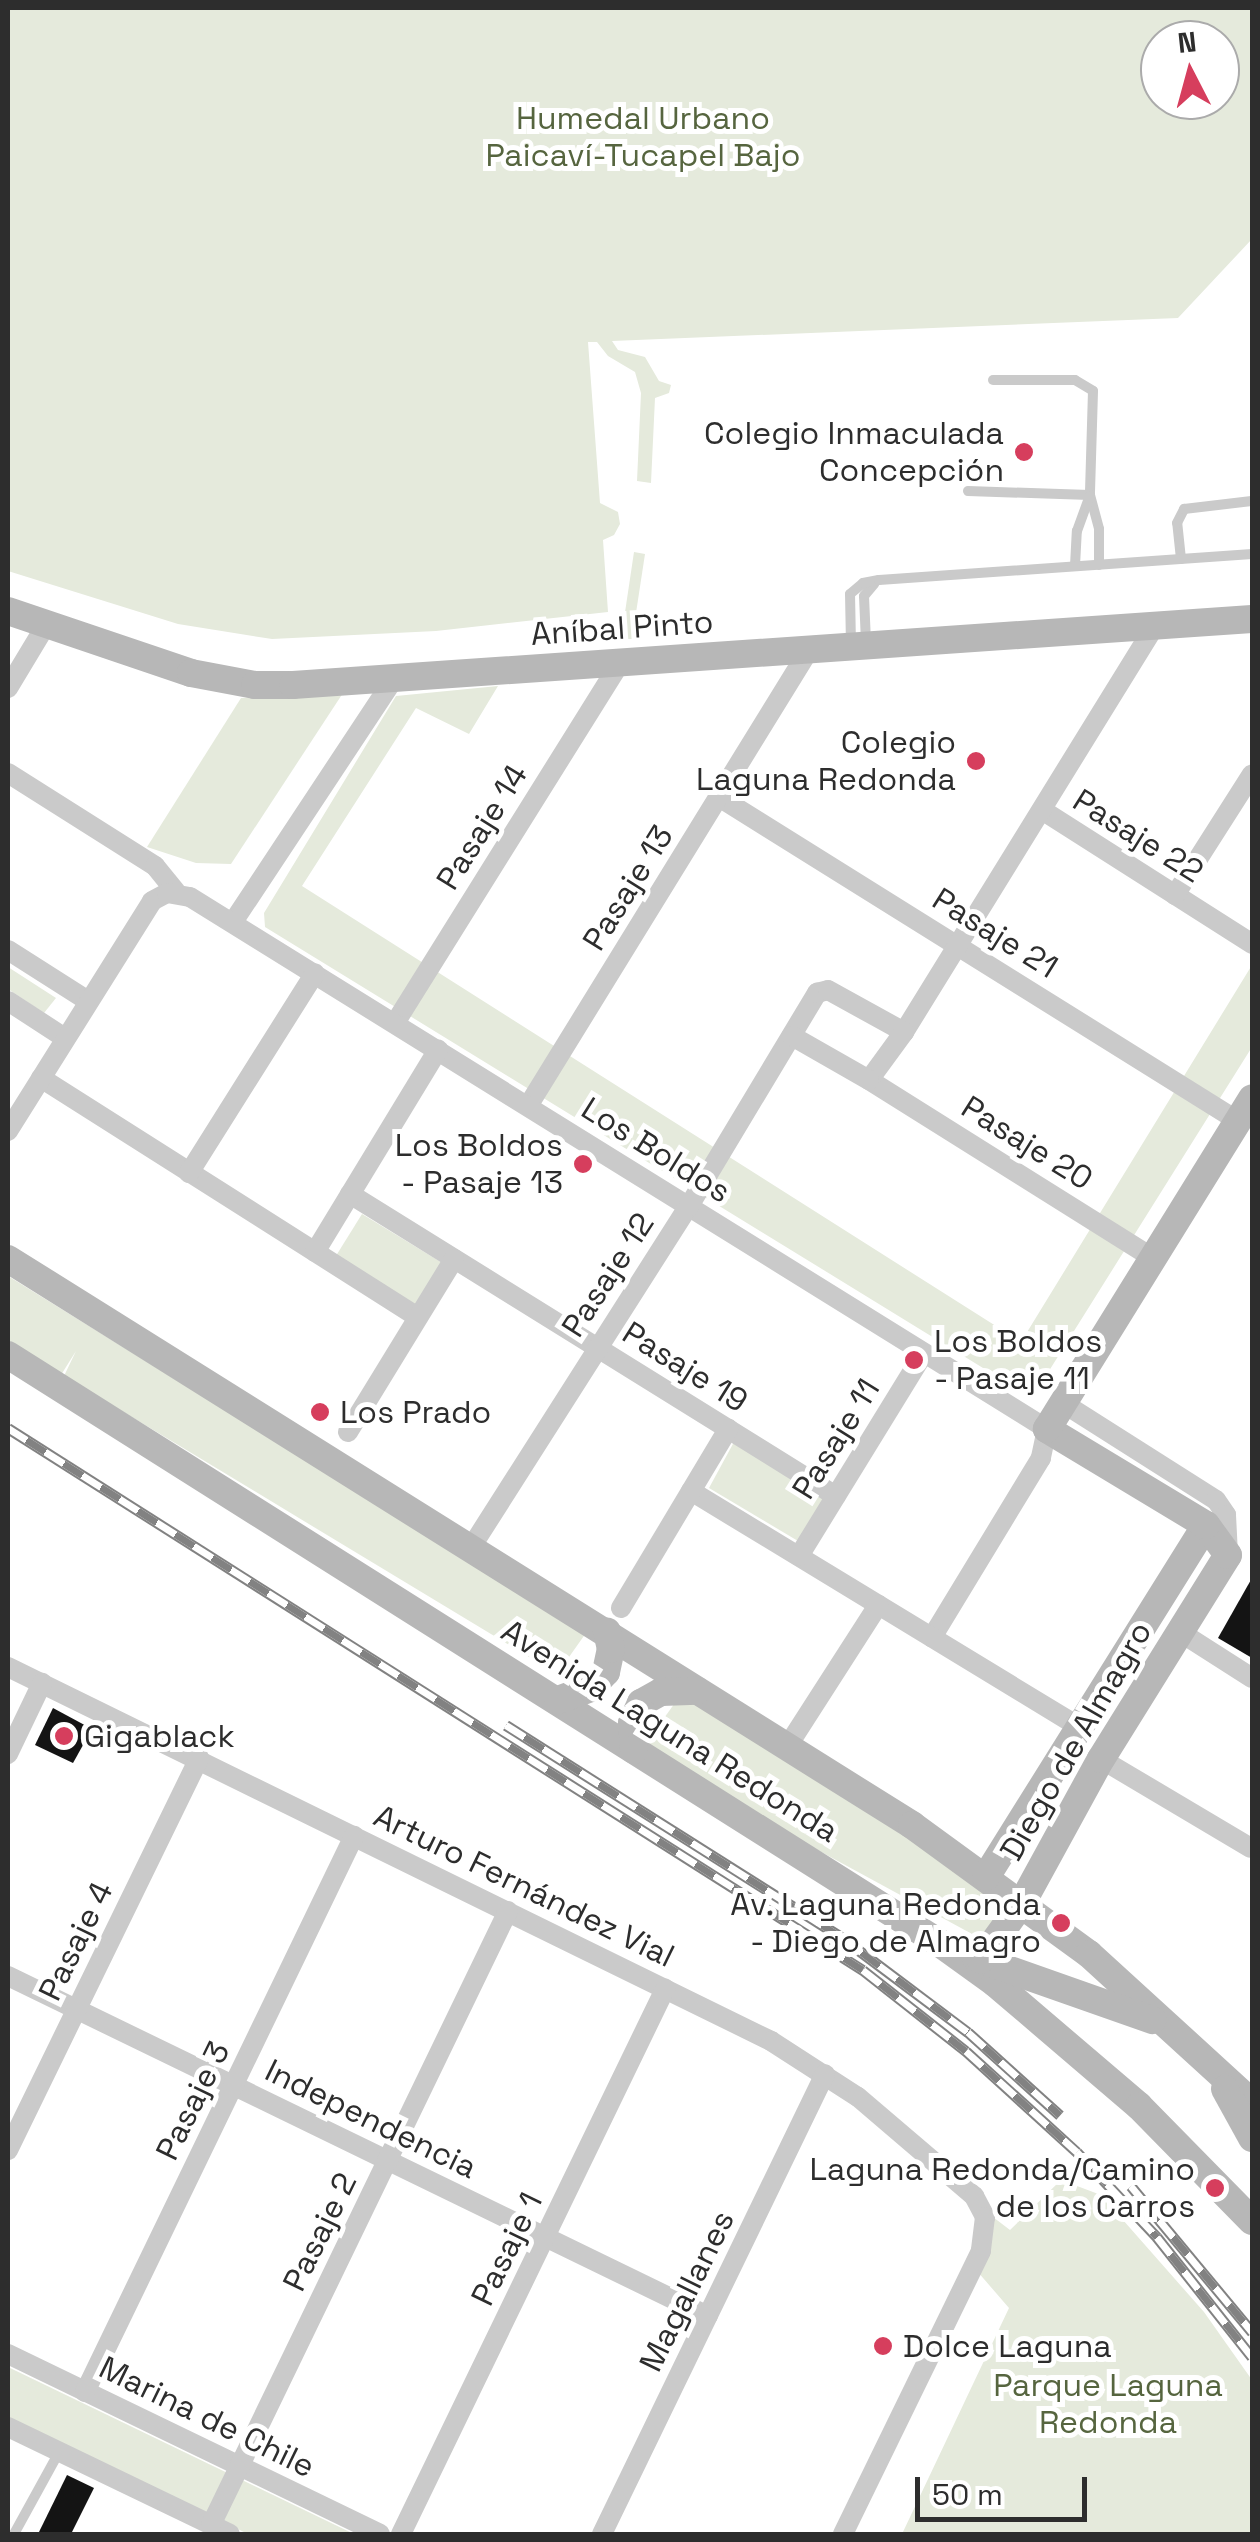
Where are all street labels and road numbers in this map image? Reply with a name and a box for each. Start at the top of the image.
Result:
street label: Aníbal Pinto [529,602,715,654]
street label: Pasaje 14 [428,757,536,897]
street label: Pasaje 22 [1066,781,1210,891]
street label: Pasaje 13 [575,818,681,958]
street label: Pasaje 21 [925,880,1065,986]
street label: Pasaje 20 [954,1088,1100,1198]
street label: Los Boldos [574,1089,738,1211]
street label: Pasaje 12 [554,1206,662,1344]
street label: Pasaje 19 [615,1314,755,1420]
street label: Pasaje 11 [784,1372,888,1506]
street label: Avenida Laguna Redonda [495,1611,845,1851]
street label: Diego de Almagro [992,1615,1160,1867]
street label: Arturo Fernández Vial [368,1797,680,1975]
street label: Pasaje 4 [31,1875,121,2007]
street label: Pasaje 3 [148,2036,238,2166]
street label: Independencia [259,2051,483,2187]
street label: Pasaje 2 [275,2167,365,2297]
street label: Pasaje 1 [463,2186,551,2312]
street label: Magallanes [632,2204,742,2378]
street label: Marina de Chile [93,2348,321,2486]

